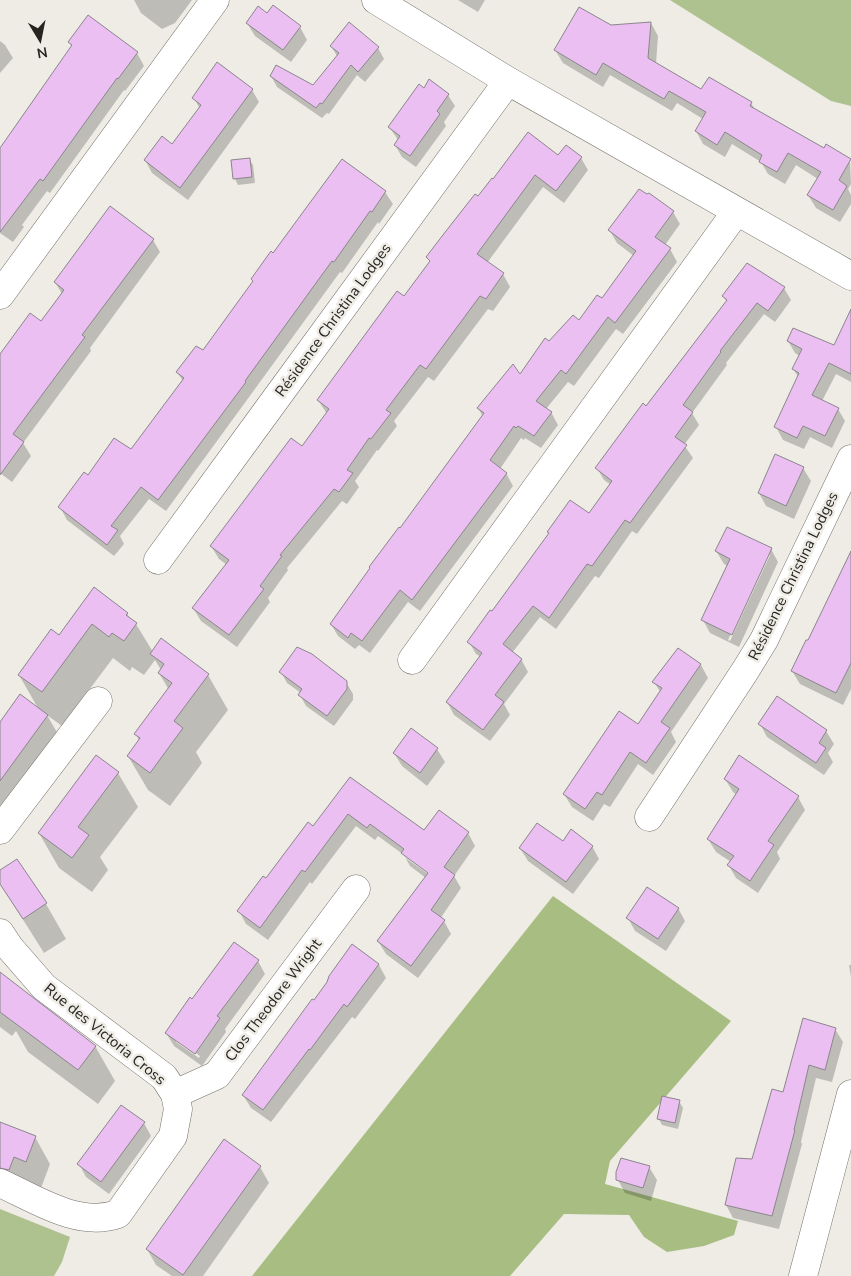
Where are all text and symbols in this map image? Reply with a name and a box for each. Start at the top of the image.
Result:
north arrow [15,15,65,65]
text: N [35,42,49,63]
street label: Résidence Christina Lodges [270,239,396,401]
street label: Résidence Christina Lodges [743,488,843,664]
street label: Clos Theodore Wright [220,934,326,1066]
street label: Rue des Victoria Cross [40,979,170,1089]

